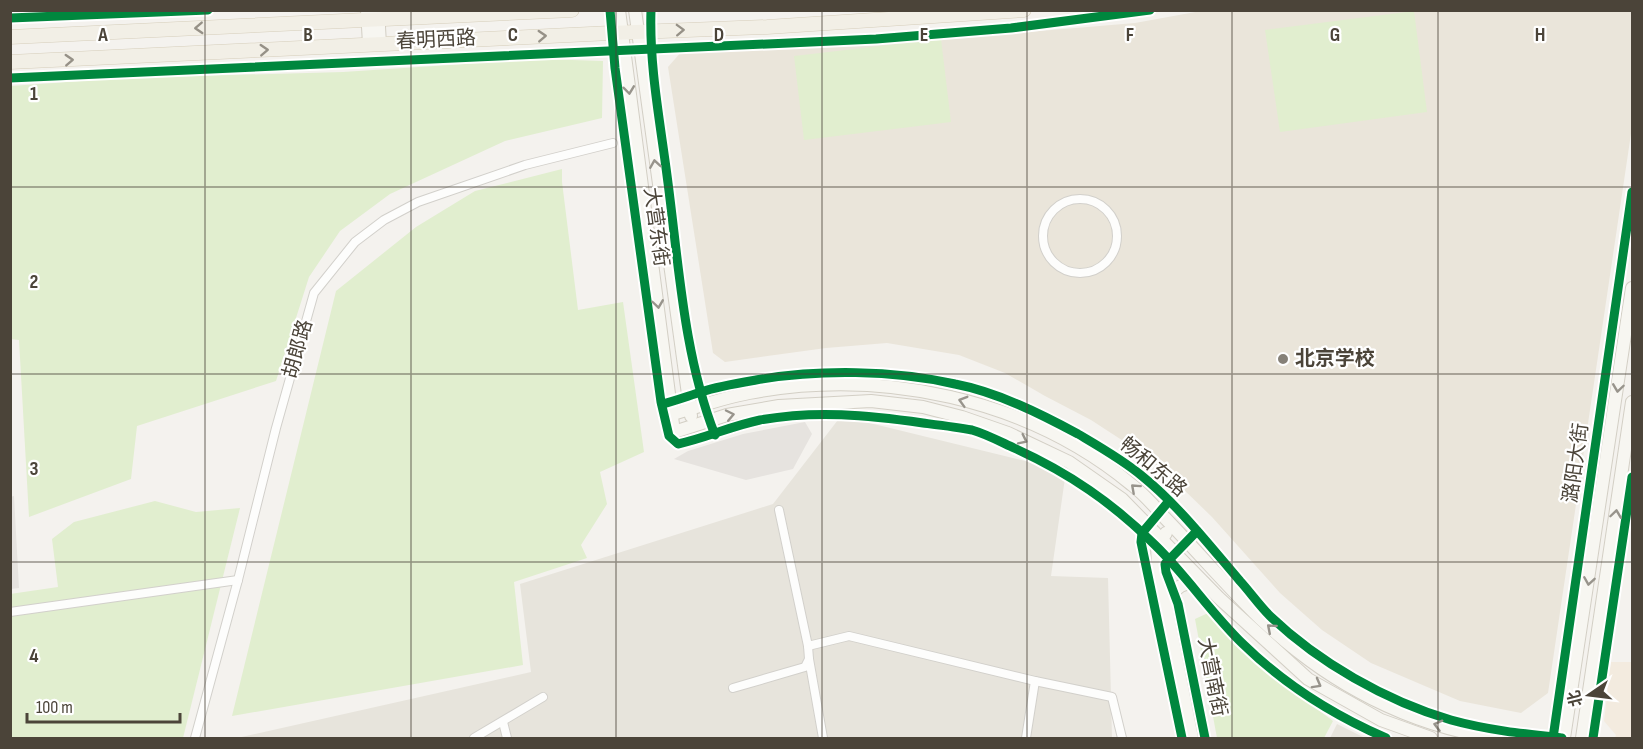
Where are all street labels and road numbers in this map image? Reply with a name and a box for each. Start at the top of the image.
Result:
street label: 春明西路 [395,26,477,54]
street label: 大营东街 [639,186,673,268]
street label: 胡郎路 [278,317,318,381]
street label: 潞阳大街 [1559,422,1593,504]
street label: 畅和东路 [1115,432,1191,502]
street label: 大营南街 [1193,635,1231,719]

